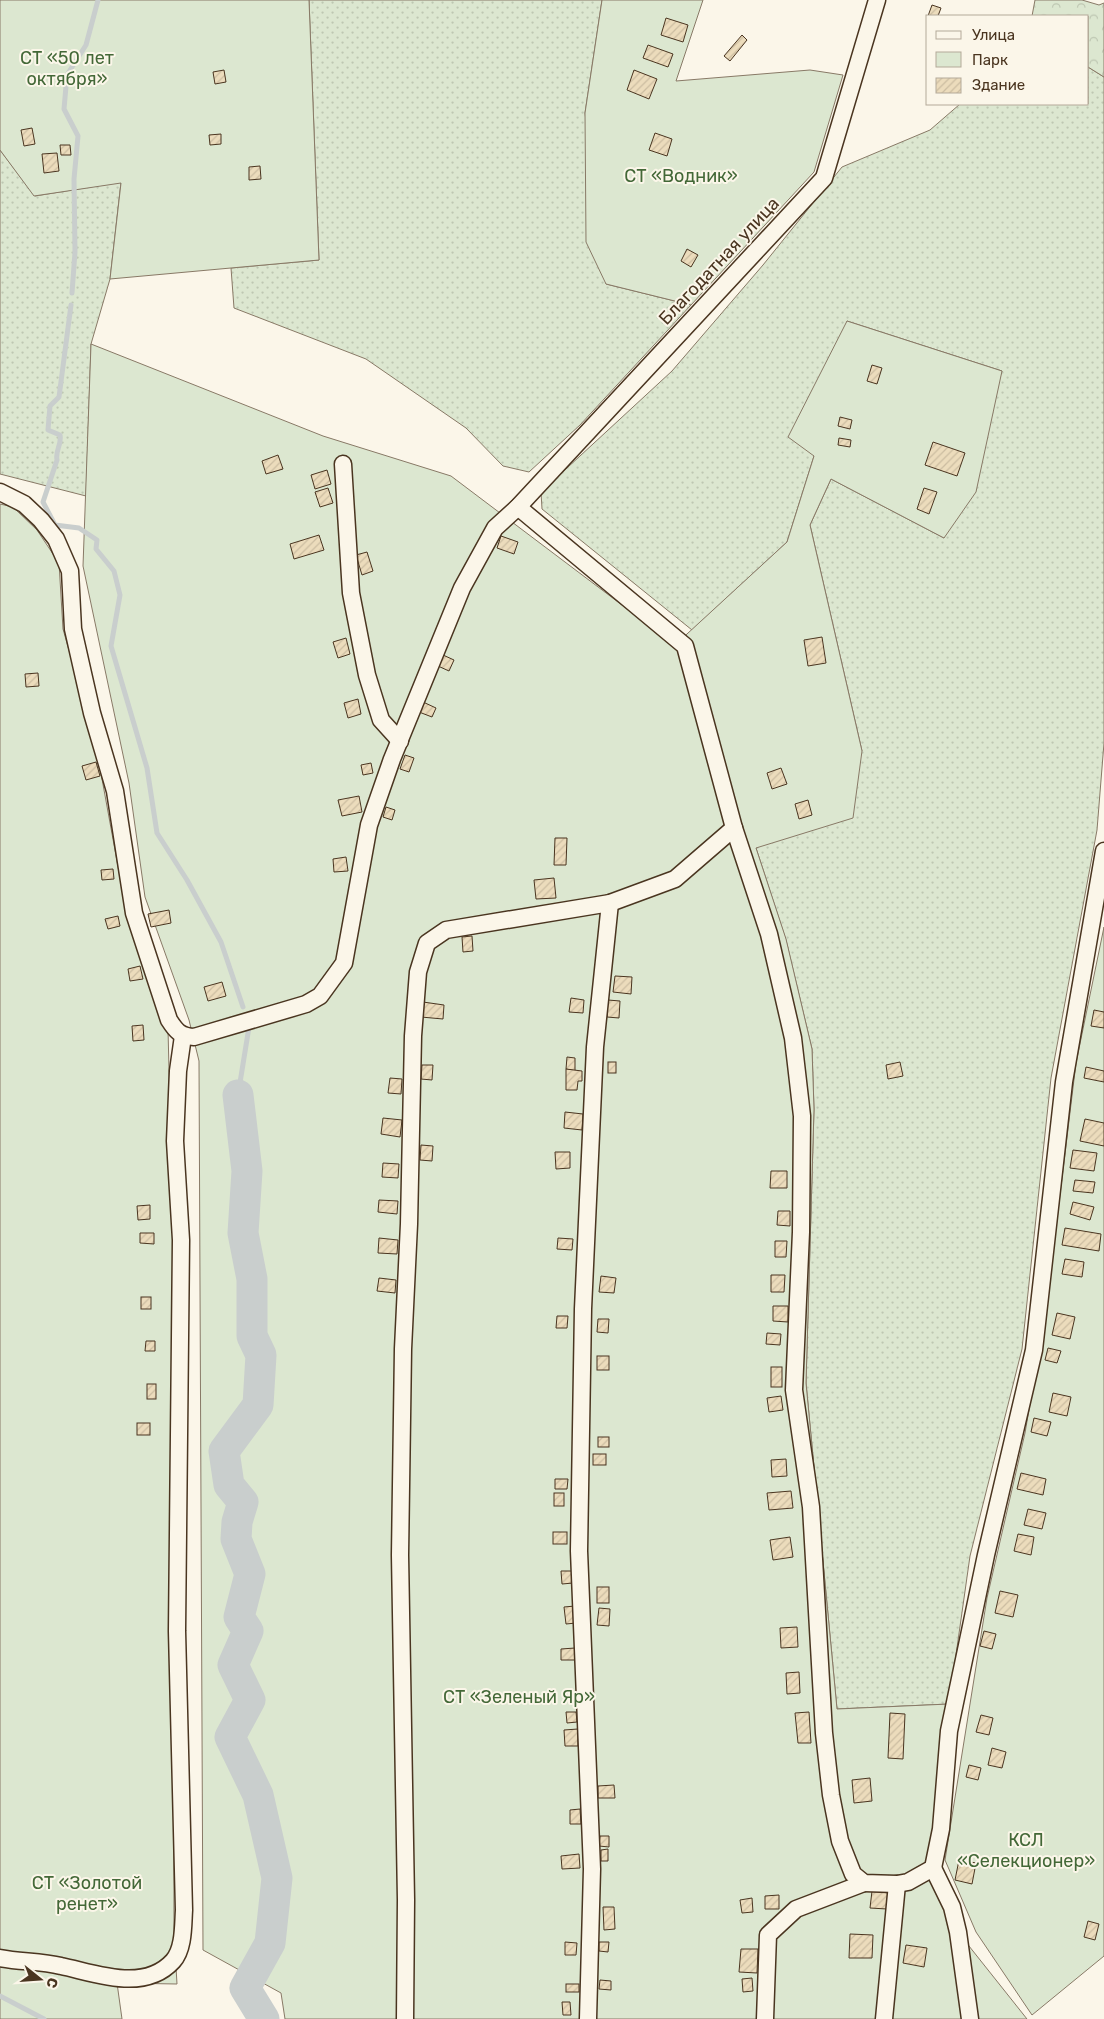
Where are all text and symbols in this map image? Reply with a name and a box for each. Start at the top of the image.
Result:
legend [926,15,1089,105]
text: Улица [972,26,1015,44]
park label: СТ «50 лет октября» [20,47,114,90]
text: Парк [972,51,1008,69]
text: Здание [972,76,1025,94]
park label: СТ «Водник» [624,165,738,187]
street label: Благодатная улица [654,193,784,329]
park label: СТ «Зеленый Яр» [443,1686,595,1708]
park label: КСЛ «Селекционер» [957,1829,1095,1872]
park label: СТ «Золотой ренет» [32,1872,142,1915]
north arrow [15,1954,65,2004]
text: С [42,1975,62,1990]

